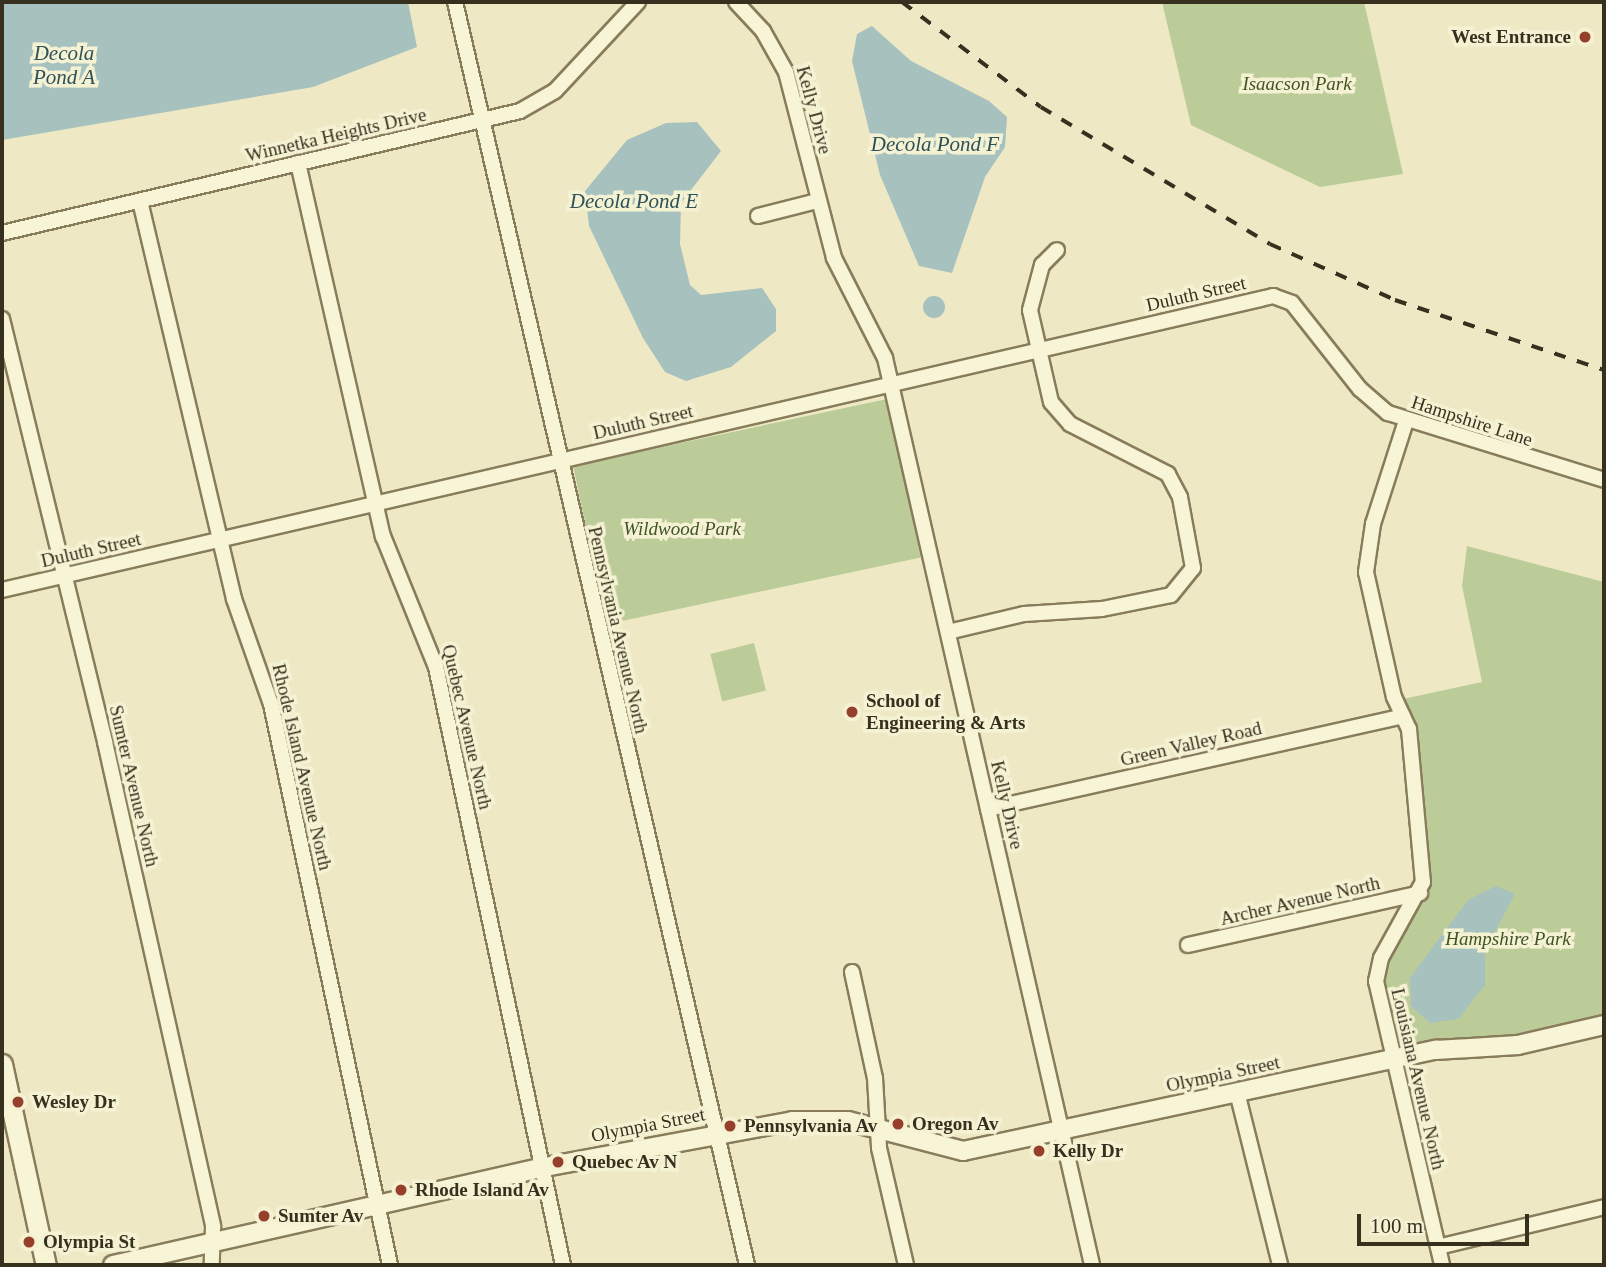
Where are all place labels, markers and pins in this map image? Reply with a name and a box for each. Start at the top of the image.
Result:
place label: West Entrance [1451,26,1571,48]
marker: West Entrance [1577,29,1593,45]
place label: School of Engineering & Arts [866,690,1026,734]
marker: School of Engineering & Arts [844,704,860,720]
place label: Wesley Dr [32,1091,116,1113]
marker: Wesley Dr [10,1094,26,1110]
place label: Oregon Av [912,1113,999,1135]
place label: Pennsylvania Av [744,1115,878,1137]
marker: Oregon Av [890,1116,906,1132]
marker: Pennsylvania Av [722,1118,738,1134]
place label: Kelly Dr [1053,1140,1123,1162]
marker: Kelly Dr [1031,1143,1047,1159]
place label: Quebec Av N [572,1151,678,1173]
marker: Quebec Av N [550,1154,566,1170]
place label: Rhode Island Av [415,1179,550,1201]
marker: Rhode Island Av [393,1182,409,1198]
place label: Sumter Av [278,1205,365,1227]
marker: Sumter Av [256,1208,272,1224]
place label: Olympia St [43,1231,135,1253]
marker: Olympia St [21,1234,37,1250]

